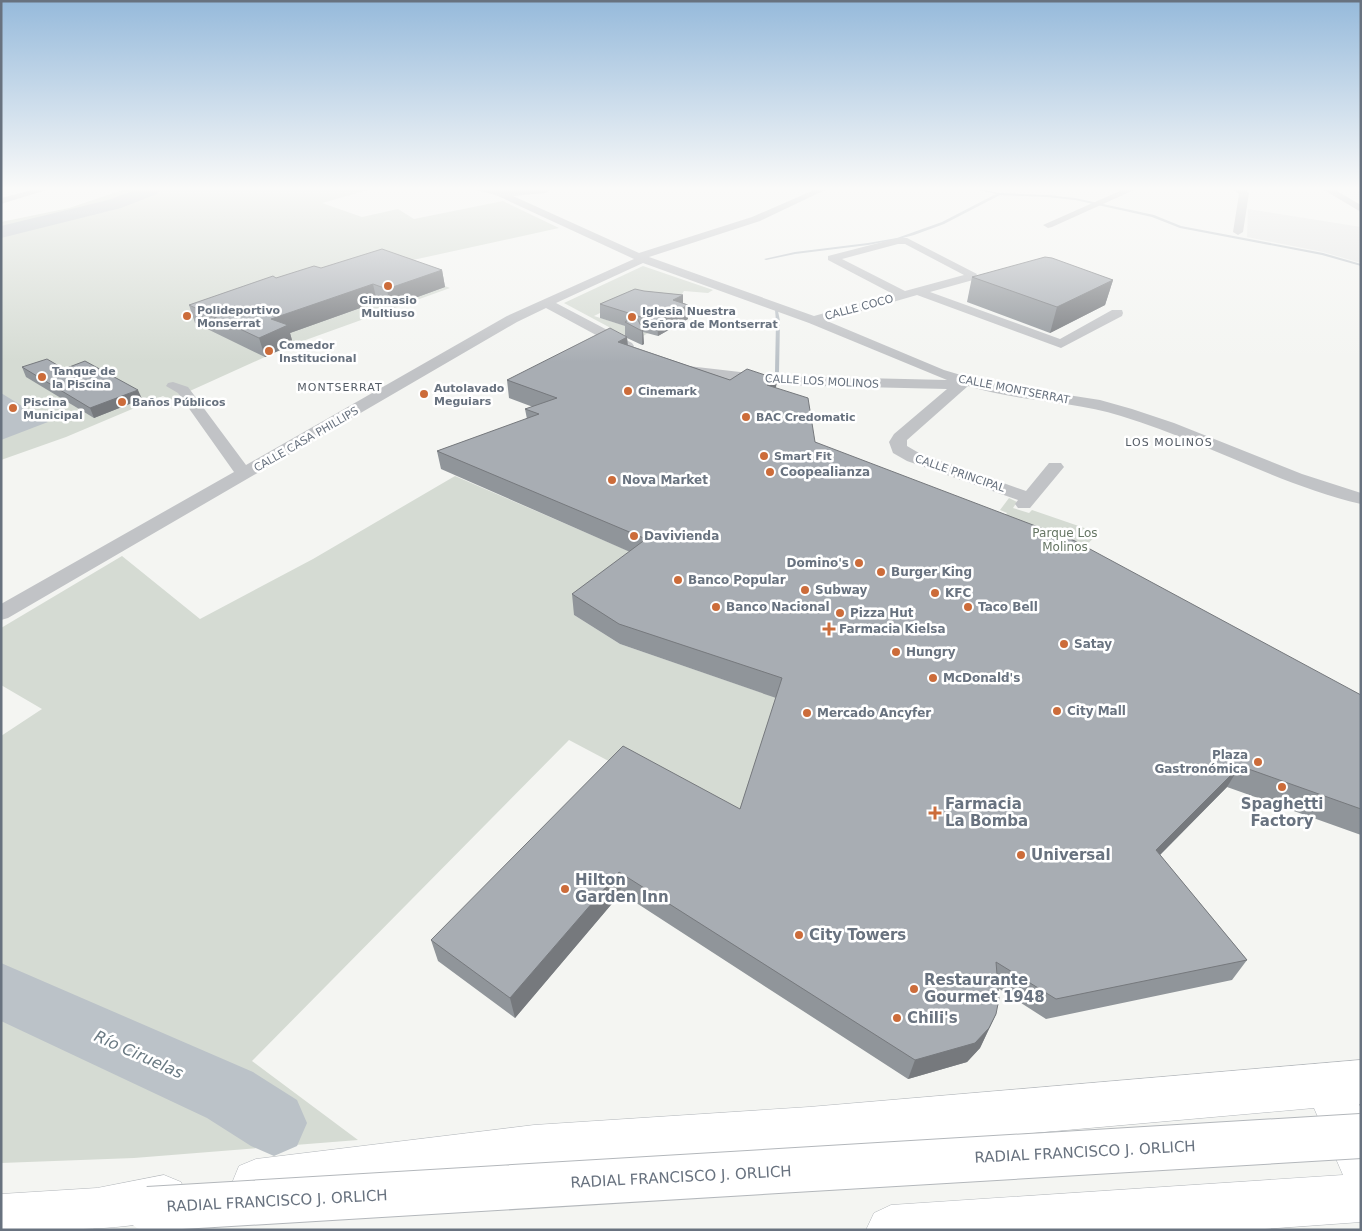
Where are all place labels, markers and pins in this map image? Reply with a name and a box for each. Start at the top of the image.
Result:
marker: Gimnasio Multiuso [382,280,394,292]
place label: Gimnasio Multiuso [359,294,417,320]
place label: Polideportivo Monserrat [197,304,281,330]
place label: Iglesia Nuestra Señora de Montserrat [642,305,778,331]
marker: Polideportivo Monserrat [181,310,193,322]
marker: Iglesia Nuestra Señora de Montserrat [626,311,638,323]
place label: Comedor Institucional [279,339,356,365]
marker: Comedor Institucional [263,345,275,357]
place label: Tanque de la Piscina [52,365,116,391]
marker: Tanque de la Piscina [36,371,48,383]
place label: Autolavado Meguiars [434,382,505,408]
marker: Cinemark [622,385,634,397]
place label: Cinemark [638,385,697,398]
marker: Autolavado Meguiars [418,388,430,400]
place label: Piscina Municipal [23,396,83,422]
marker: Baños Públicos [116,396,128,408]
place label: Baños Públicos [132,396,226,409]
marker: Piscina Municipal [7,402,19,414]
marker: BAC Credomatic [740,411,752,423]
place label: BAC Credomatic [756,411,856,424]
marker: Smart Fit [758,450,770,462]
place label: Smart Fit [774,450,832,463]
place label: Coopealianza [780,465,870,479]
marker: Coopealianza [764,466,776,478]
place label: Nova Market [622,473,708,487]
marker: Nova Market [606,474,618,486]
place label: Davivienda [644,529,719,543]
marker: Davivienda [628,530,640,542]
place label: Domino's [787,556,849,570]
marker: Domino's [853,557,865,569]
place label: Burger King [891,565,972,579]
marker: Burger King [875,566,887,578]
place label: Banco Popular [688,573,786,587]
marker: Banco Popular [672,574,684,586]
place label: Subway [815,583,868,597]
marker: Subway [799,584,811,596]
place label: KFC [945,586,971,600]
marker: KFC [929,587,941,599]
place label: Banco Nacional [726,600,830,614]
place label: Taco Bell [978,600,1038,614]
marker: Banco Nacional [710,601,722,613]
marker: Taco Bell [962,601,974,613]
place label: Pizza Hut [850,606,914,620]
marker: Pizza Hut [834,607,846,619]
place label: Farmacia Kielsa [839,622,946,636]
marker: Farmacia Kielsa [823,623,835,635]
place label: Satay [1074,637,1112,651]
marker: Satay [1058,638,1070,650]
place label: Hungry [906,645,956,659]
marker: Hungry [890,646,902,658]
place label: McDonald's [943,671,1020,685]
marker: McDonald's [927,672,939,684]
place label: City Mall [1067,704,1126,718]
marker: City Mall [1051,705,1063,717]
place label: Mercado Ancyfer [817,706,931,720]
marker: Mercado Ancyfer [801,707,813,719]
place label: Plaza Gastronómica [1154,748,1248,776]
marker: Plaza Gastronómica [1252,756,1264,768]
marker: Spaghetti Factory [1276,781,1288,793]
place label: Farmacia La Bomba [945,795,1028,830]
place label: Spaghetti Factory [1241,795,1323,830]
marker: Farmacia La Bomba [929,807,941,819]
place label: Universal [1031,846,1111,864]
marker: Universal [1015,849,1027,861]
place label: Hilton Garden Inn [575,871,669,906]
marker: Hilton Garden Inn [559,883,571,895]
place label: City Towers [809,926,906,944]
marker: City Towers [793,929,805,941]
place label: Restaurante Gourmet 1948 [924,971,1045,1006]
marker: Restaurante Gourmet 1948 [908,983,920,995]
place label: Chili's [907,1009,958,1027]
marker: Chili's [891,1012,903,1024]

